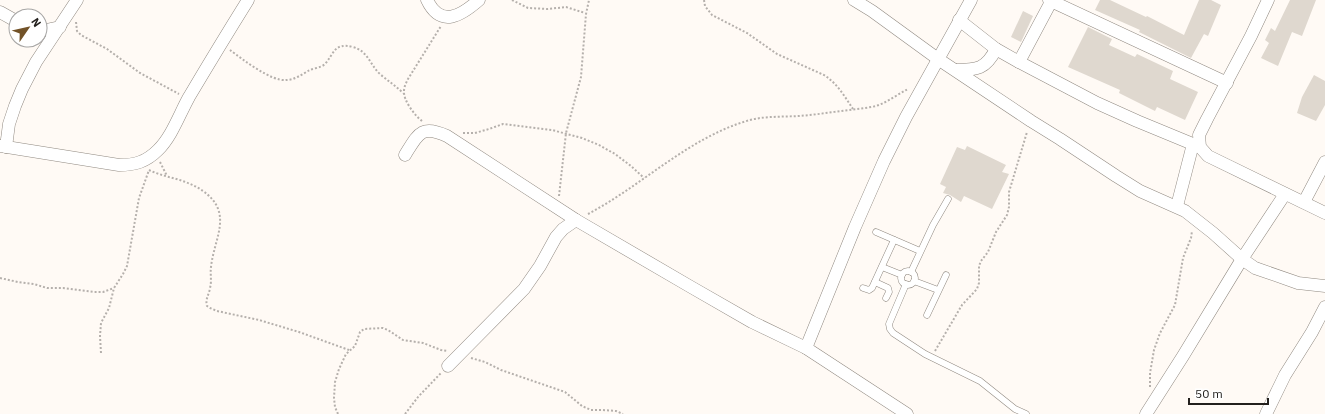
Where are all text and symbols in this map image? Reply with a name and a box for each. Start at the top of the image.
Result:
north arrow [8,8,48,48]
text: N [28,15,44,30]
scale bar [1189,380,1268,406]
text: 50 m [1195,386,1223,401]

